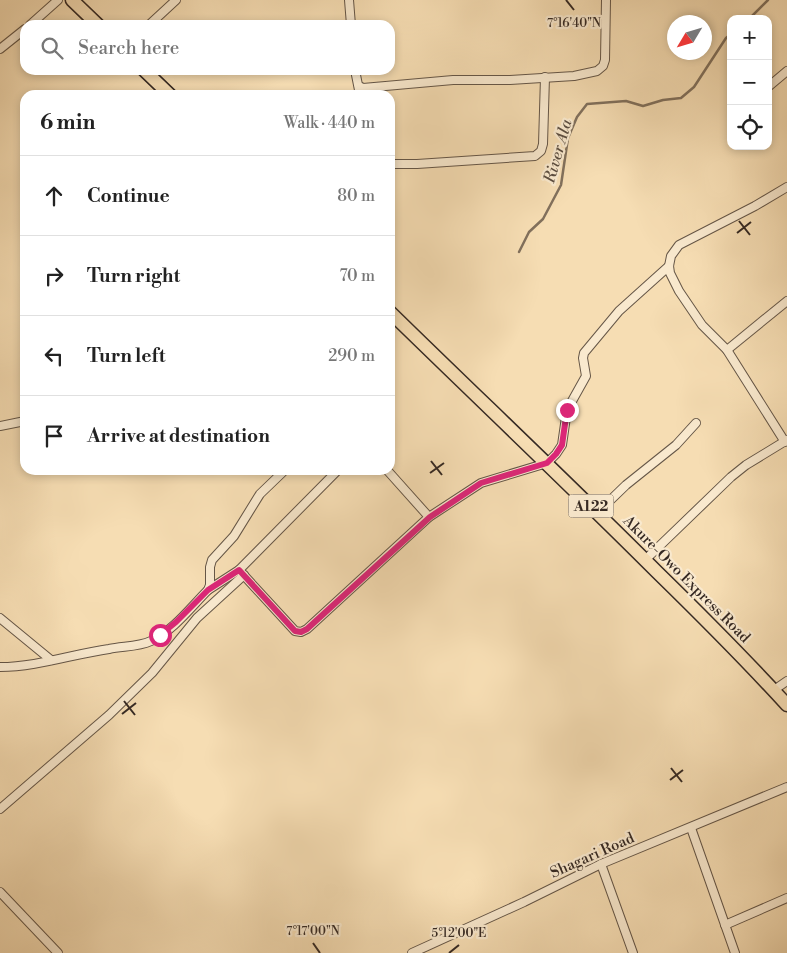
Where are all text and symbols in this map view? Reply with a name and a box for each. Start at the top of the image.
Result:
north arrow [667,15,712,60]
map controls [727,15,772,150]
button: + [727,15,772,60]
text: 7°16'40"N [547,16,601,31]
search box [20,20,395,75]
icon: search [38,34,66,62]
text: Search here [78,36,179,60]
button: − [727,60,772,105]
button: locate [727,105,772,150]
text: 6 min [40,110,95,136]
text: Walk · 440 m [284,113,375,133]
water label: River Ala [539,117,577,186]
icon: ahead [40,182,68,210]
text: Continue [87,184,170,208]
text: 80 m [337,186,375,206]
icon: right [40,262,68,290]
text: Turn right [87,264,180,288]
text: 70 m [339,266,375,286]
icon: left [40,342,68,370]
text: Turn left [87,344,166,368]
text: 290 m [328,346,375,366]
route end [556,399,579,422]
icon: arrive [40,422,68,450]
text: Arrive at destination [87,424,270,448]
road number: A122 [568,494,614,518]
street label: Akure-Owo Express Road [618,511,755,647]
route start [149,624,172,647]
street label: Shagari Road [547,828,638,882]
text: 7°17'00"N [286,924,340,939]
text: 5°12'00"E [432,926,486,941]

